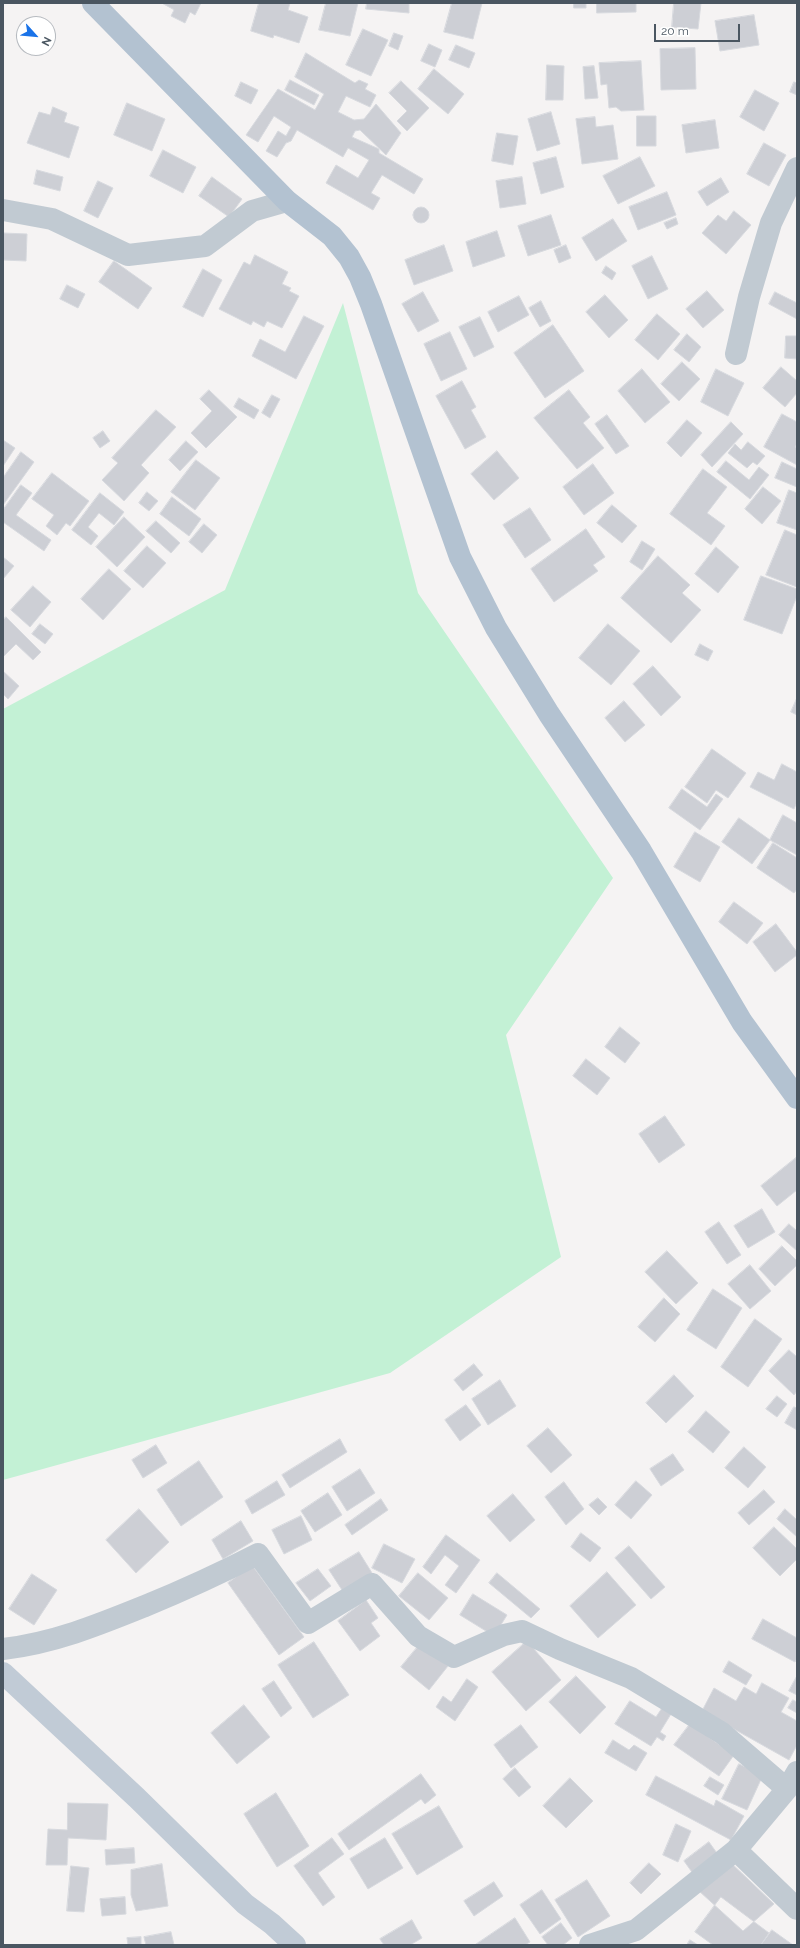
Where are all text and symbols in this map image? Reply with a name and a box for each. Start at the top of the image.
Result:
north arrow [16,16,56,56]
scale bar [656,16,742,42]
text: 20 m [661,24,689,38]
text: N [39,35,54,48]

